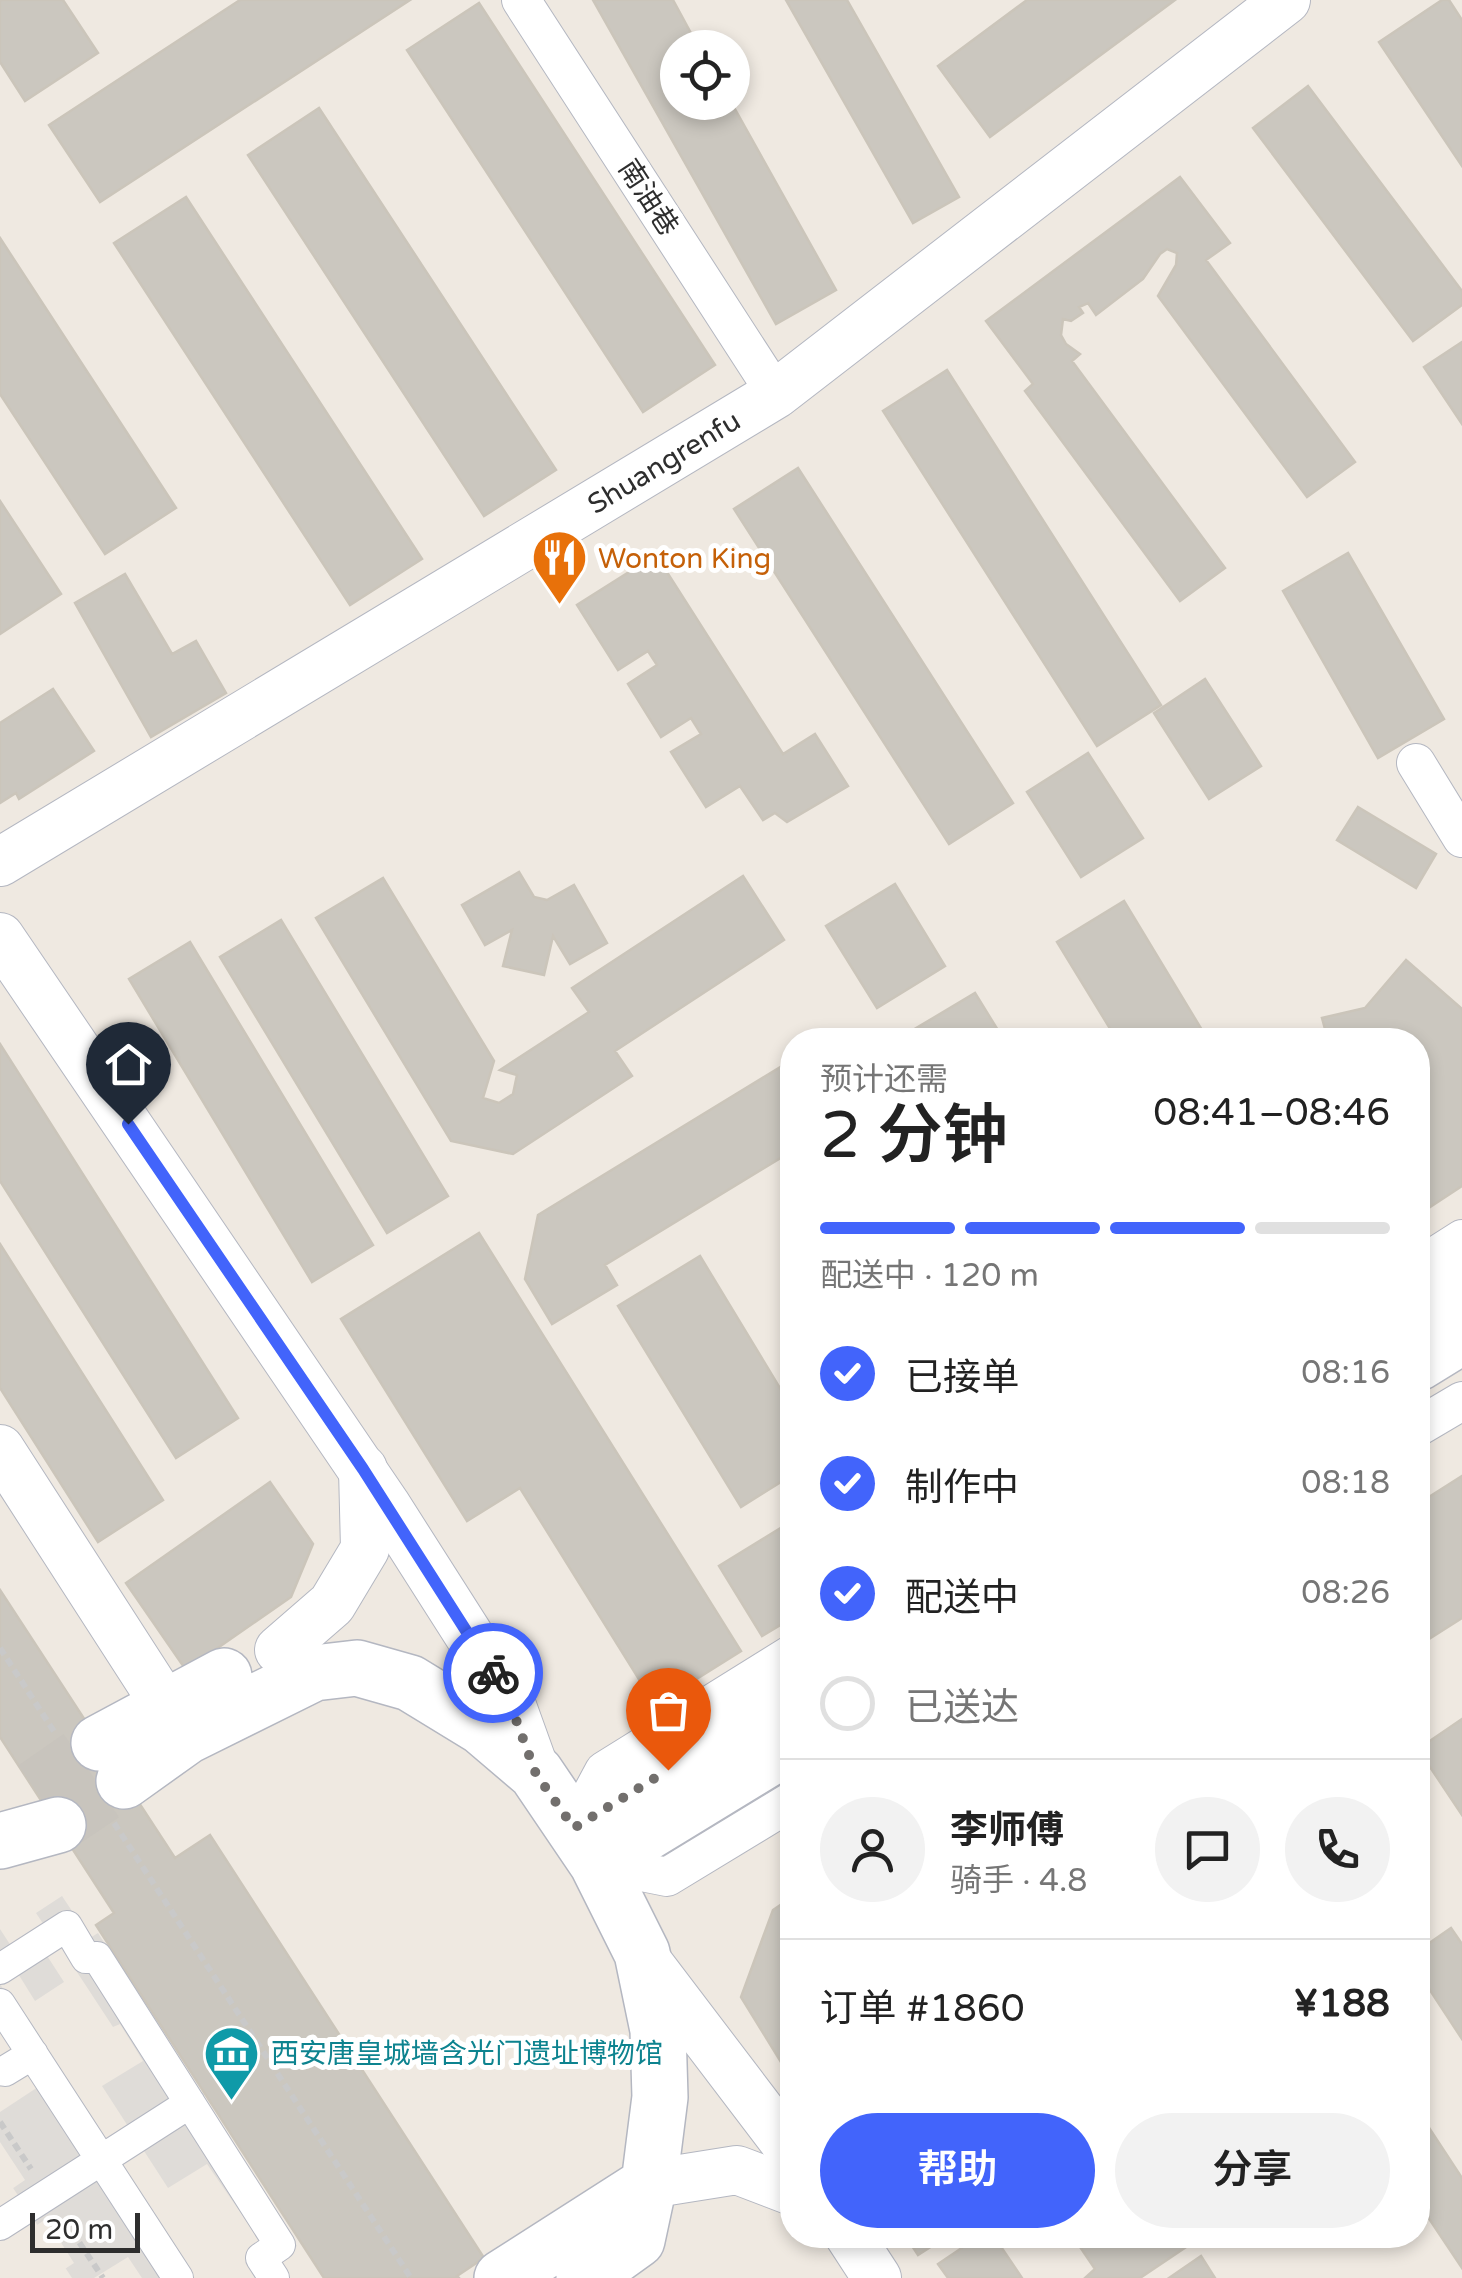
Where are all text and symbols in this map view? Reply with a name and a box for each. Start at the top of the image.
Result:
map controls [660,30,750,120]
button: locate [660,30,750,120]
street label: 南油巷 [611,153,685,242]
street label: Shuangrenfu [582,404,747,522]
restaurant icon: Wonton King [529,528,589,607]
place label: Wonton King [598,542,771,576]
pin [86,1022,171,1125]
icon: home [101,1037,156,1092]
text: 预计还需 [820,1061,948,1099]
text: 08:41–08:46 [1153,1090,1390,1136]
text: 2 分钟 [820,1097,1008,1176]
text: 配送中 · 120 m [820,1257,1039,1295]
icon: check [820,1346,875,1401]
text: 08:16 [1301,1354,1390,1392]
text: 已接单 [905,1355,1019,1401]
icon: check [820,1456,875,1511]
text: 08:18 [1301,1464,1390,1502]
text: 制作中 [905,1465,1019,1511]
icon: check [820,1566,875,1621]
text: 08:26 [1301,1574,1390,1612]
text: 配送中 [905,1575,1019,1621]
courier [443,1623,543,1723]
icon: bike [466,1646,521,1701]
pin [626,1668,711,1771]
icon: bag [641,1683,696,1738]
text: 已送达 [905,1685,1019,1731]
button: person [820,1797,925,1902]
button: chat [1155,1797,1260,1902]
button: phone [1285,1797,1390,1902]
text: 李师傅 [950,1808,1064,1854]
text: 骑手 · 4.8 [950,1862,1087,1900]
text: ¥188 [1293,1981,1390,2027]
text: 订单 #1860 [820,1986,1025,2032]
museum icon: 西安唐皇城墙含光门遗址博物馆 [202,2023,262,2102]
place label: 西安唐皇城墙含光门遗址博物馆 [271,2037,663,2071]
button: 帮助 [820,2113,1095,2228]
button: 分享 [1115,2113,1390,2228]
scale bar [30,2208,140,2252]
text: 20 m [45,2213,113,2247]

